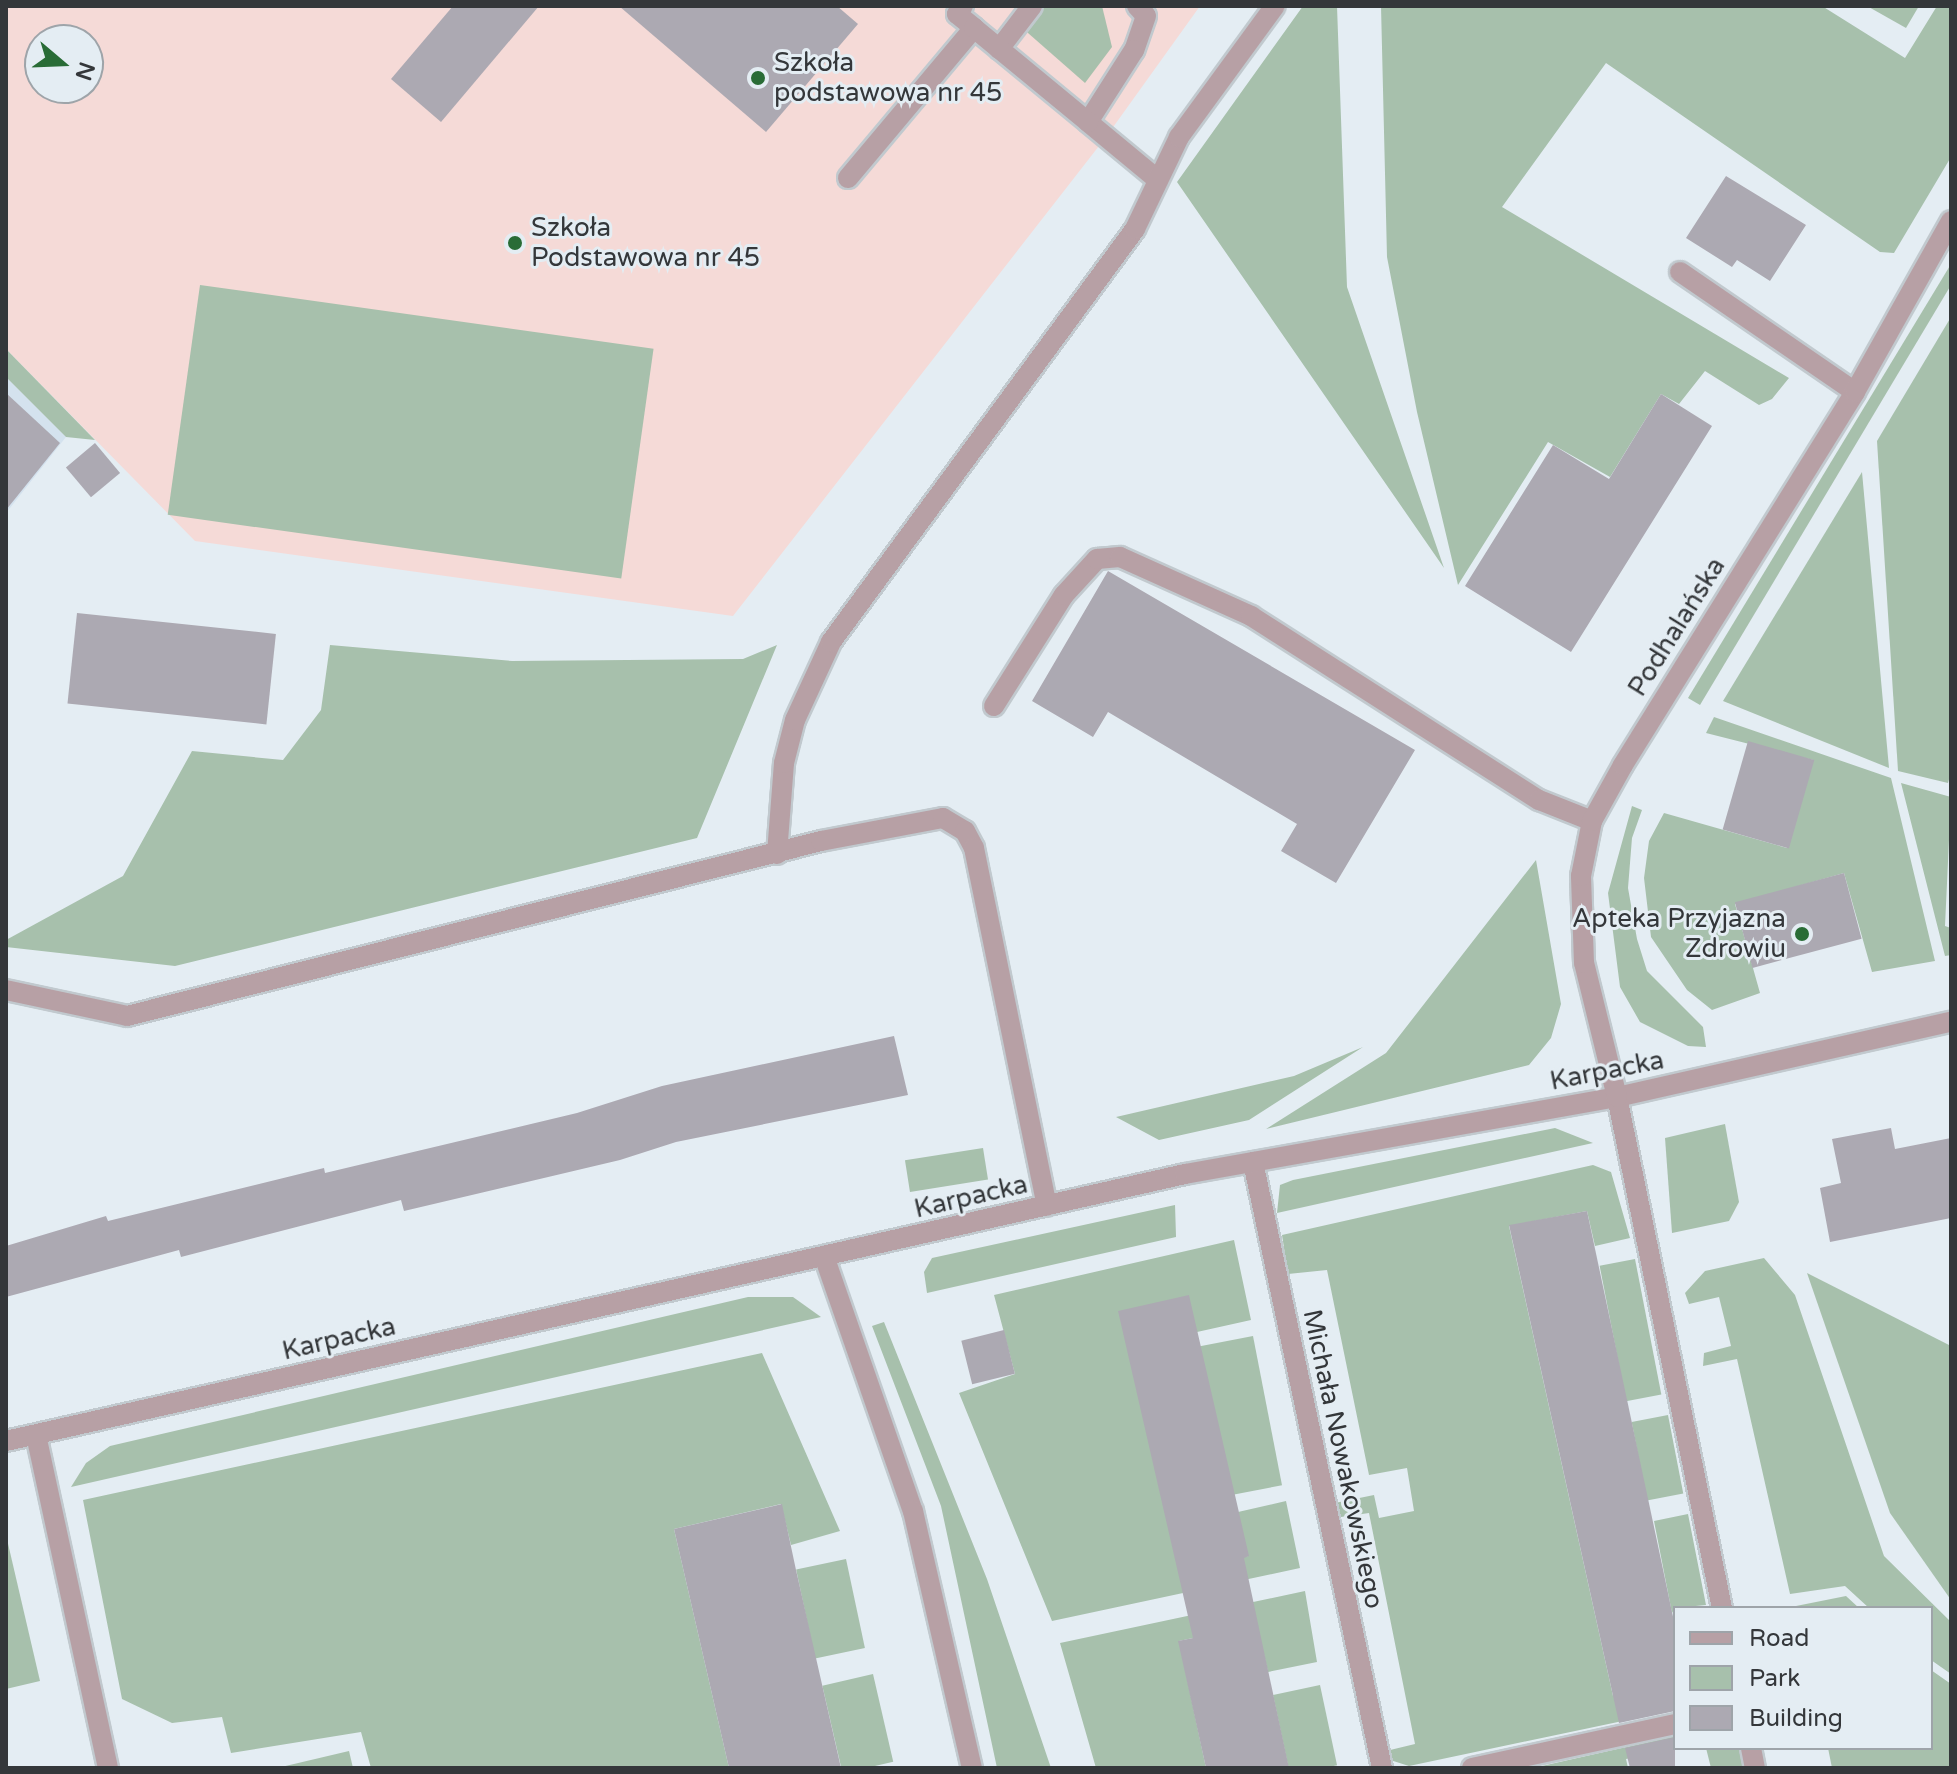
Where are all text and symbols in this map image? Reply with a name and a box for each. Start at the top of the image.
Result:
north arrow [24,24,104,104]
place label: Szkoła podstawowa nr 45 [774,47,1002,108]
text: N [70,59,100,84]
marker: Szkoła podstawowa nr 45 [749,69,767,87]
place label: Szkoła Podstawowa nr 45 [531,212,760,274]
marker: Szkoła Podstawowa nr 45 [506,234,524,252]
street label: Podhalańska [1622,552,1732,702]
place label: Apteka Przyjazna Zdrowiu [1572,903,1786,964]
marker: Apteka Przyjazna Zdrowiu [1793,925,1811,943]
street label: Karpacka [1547,1045,1667,1097]
street label: Karpacka [911,1169,1031,1225]
street label: Michała Nowakowskiego [1296,1307,1390,1611]
street label: Karpacka [279,1311,399,1367]
legend [1673,1606,1933,1750]
text: Road [1749,1624,1809,1653]
text: Park [1749,1664,1800,1693]
text: Building [1749,1704,1843,1733]

